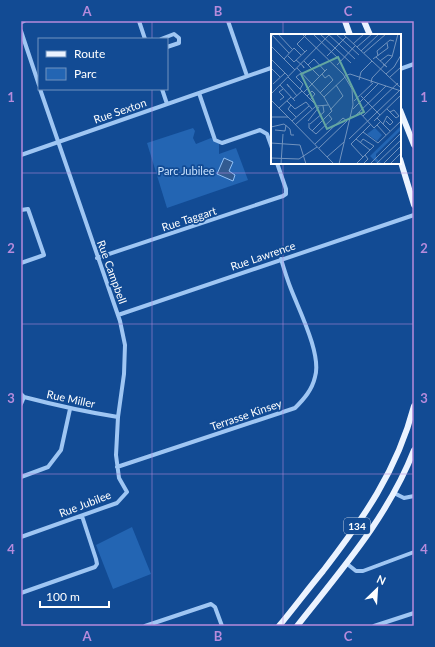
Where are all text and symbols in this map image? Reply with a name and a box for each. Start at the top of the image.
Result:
text: A [81,3,92,19]
text: B [214,3,223,19]
text: C [344,3,353,19]
inset map [271,34,401,164]
legend [38,38,168,90]
text: Route [74,46,105,61]
text: Parc [74,66,97,81]
text: 1 [7,89,15,105]
text: 1 [420,89,428,105]
street label: Rue Sexton [92,95,148,126]
park label: Parc Jubilee [157,164,215,177]
street label: Rue Taggart [160,204,218,233]
street label: Rue Campbell [95,238,130,305]
street label: Rue Lawrence [229,238,297,273]
text: 2 [7,240,15,256]
text: 2 [420,240,428,256]
street label: Rue Miller [46,387,97,410]
text: 3 [7,390,15,406]
text: 3 [420,390,428,406]
street label: Terrasse Kinsey [208,396,284,433]
street label: Rue Jubilee [57,488,113,519]
road number: 134 [344,518,370,534]
text: 4 [7,541,15,557]
text: 4 [420,541,428,557]
north arrow [357,569,397,609]
text: N [375,572,388,587]
scale bar [40,583,109,609]
text: 100 m [46,589,80,604]
text: A [81,628,92,644]
text: B [214,628,223,644]
text: C [344,628,353,644]

